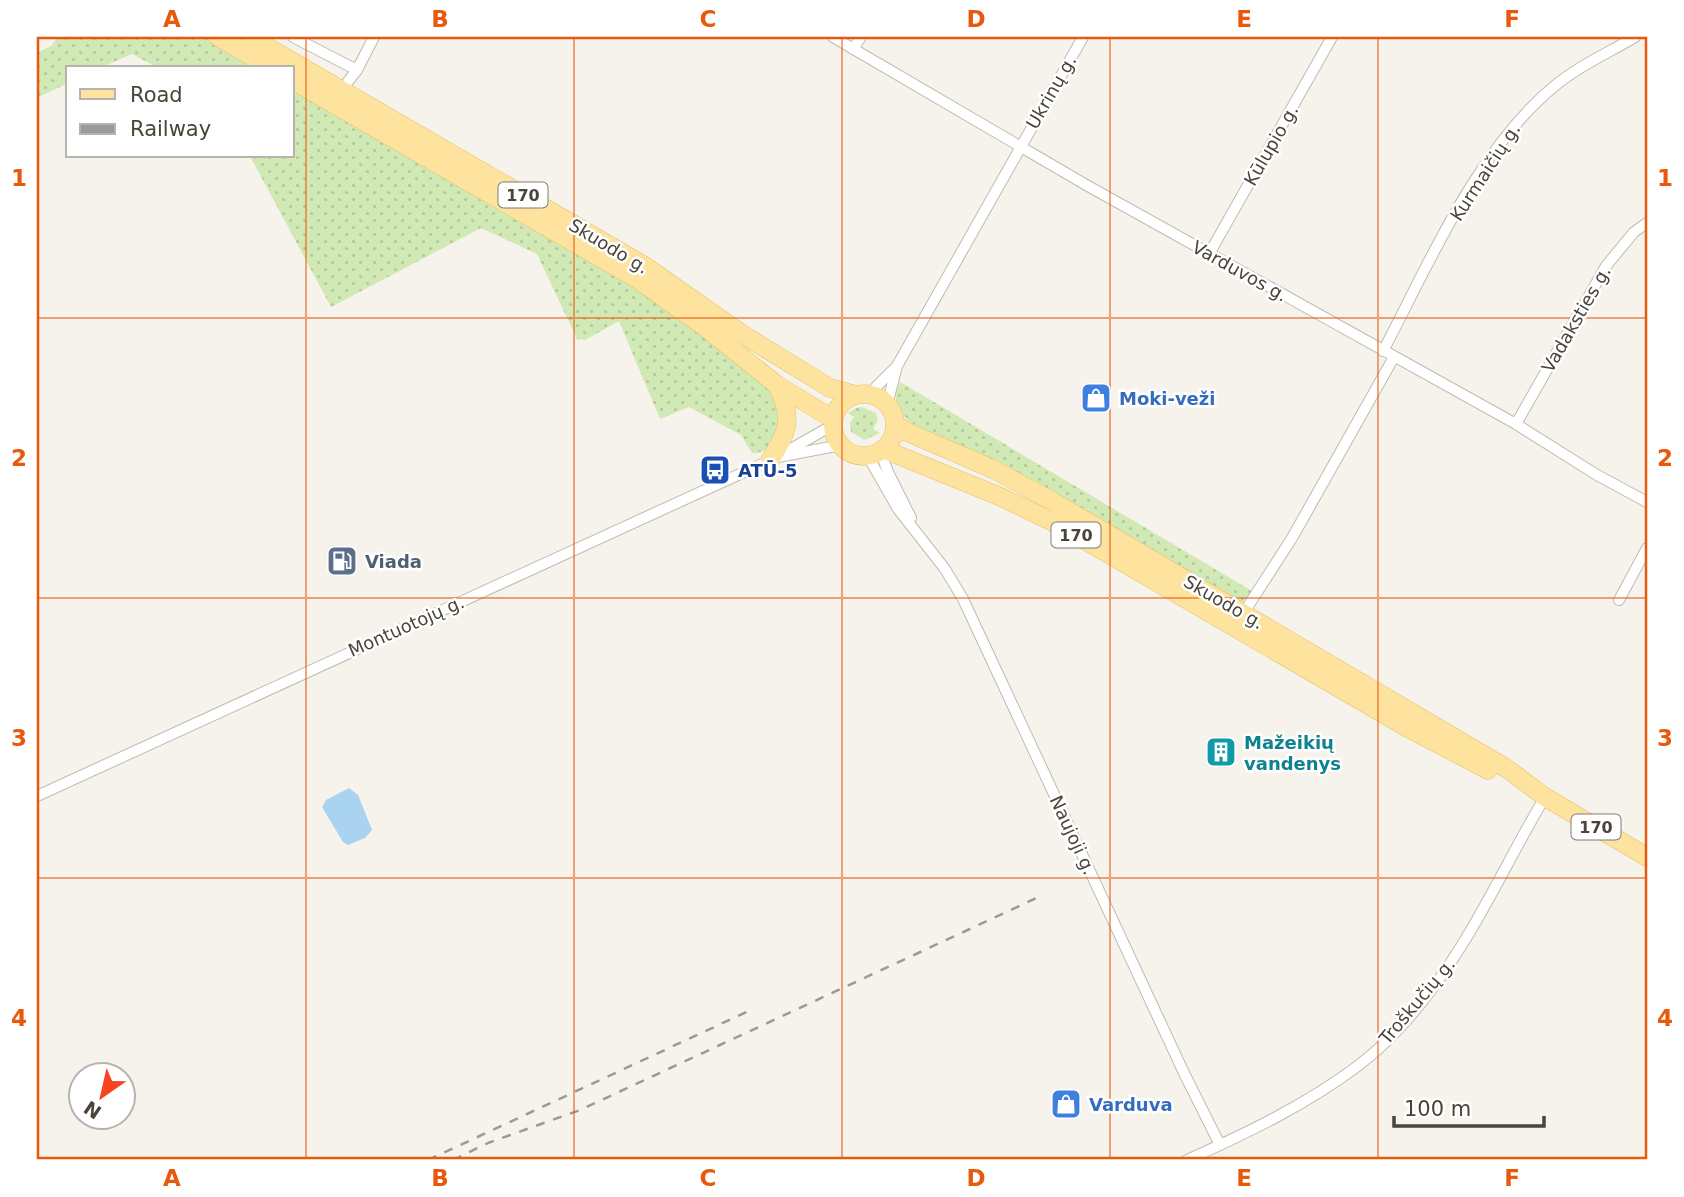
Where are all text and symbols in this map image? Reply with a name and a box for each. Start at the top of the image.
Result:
text: A [163,6,181,32]
text: B [431,6,449,32]
text: C [700,6,716,32]
text: D [966,6,986,32]
text: E [1236,6,1252,32]
text: F [1504,6,1520,32]
street label: Ukrinų g. [1021,51,1081,133]
legend [66,66,294,158]
text: Road [130,83,183,107]
street label: Kūlupio g. [1239,101,1303,189]
text: Railway [130,117,211,141]
street label: Kurmaičių g. [1446,119,1524,225]
text: 1 [11,165,27,191]
text: 1 [1657,165,1673,191]
road number: 170 [498,182,548,208]
street label: Skuodo g. [565,214,653,278]
street label: Varduvos g. [1189,236,1291,306]
street label: Vadaksties g. [1537,262,1615,376]
shop icon: Moki-veži [1079,381,1113,415]
place label: Moki-veži [1119,388,1215,409]
text: 2 [11,445,27,471]
text: 2 [1657,445,1673,471]
bus stop icon: ATŪ-5 [698,453,732,487]
place label: ATŪ-5 [738,460,797,481]
road number: 170 [1052,522,1100,548]
fuel station icon: Viada [325,544,359,578]
place label: Viada [365,551,422,572]
street label: Skuodo g. [1180,571,1268,633]
street label: Montuotojų g. [345,591,467,661]
text: 3 [11,725,27,751]
text: 3 [1657,725,1673,751]
place label: Mažeikių vandenys [1244,732,1341,774]
building icon: Mažeikių vandenys [1204,735,1238,769]
street label: Naujoji g. [1046,792,1100,878]
road number: 170 [1572,814,1620,840]
street label: Troškučių g. [1374,954,1459,1049]
text: 4 [11,1005,27,1031]
text: 4 [1657,1005,1673,1031]
north arrow [66,1060,136,1130]
scale bar [1394,1085,1544,1129]
shop icon: Varduva [1049,1087,1083,1121]
place label: Varduva [1089,1094,1173,1115]
text: N [80,1097,105,1124]
text: 100 m [1404,1097,1471,1121]
text: A [163,1165,181,1191]
text: B [431,1165,449,1191]
text: C [700,1165,716,1191]
text: D [966,1165,986,1191]
text: E [1236,1165,1252,1191]
text: F [1504,1165,1520,1191]

